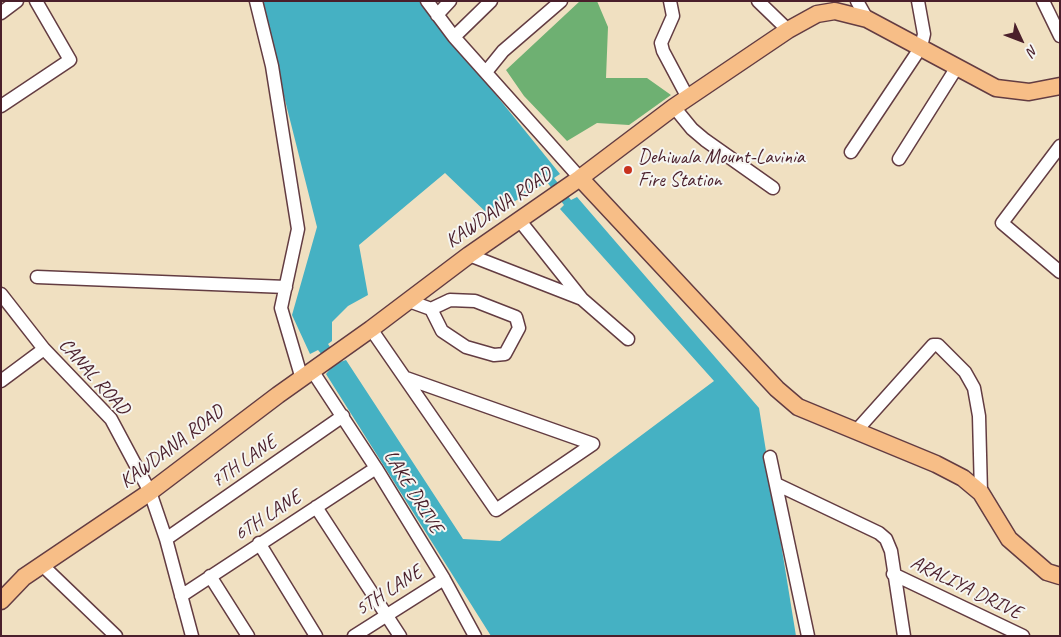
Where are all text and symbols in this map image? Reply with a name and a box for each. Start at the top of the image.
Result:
north arrow [996,15,1046,65]
text: N [1023,42,1042,60]
place label: Dehiwala Mount-Lavinia Fire Station [638,146,804,193]
street label: KAWDANA ROAD [441,163,557,253]
marker: Dehiwala Mount-Lavinia Fire Station [622,164,634,176]
street label: CANAL ROAD [53,334,135,420]
street label: KAWDANA ROAD [115,400,229,494]
street label: 7TH LANE [206,431,282,493]
street label: LAKE DRIVE [378,446,448,538]
street label: 6TH LANE [230,486,306,546]
street label: ARALIYA DRIVE [907,551,1025,625]
street label: 5TH LANE [351,561,427,621]

